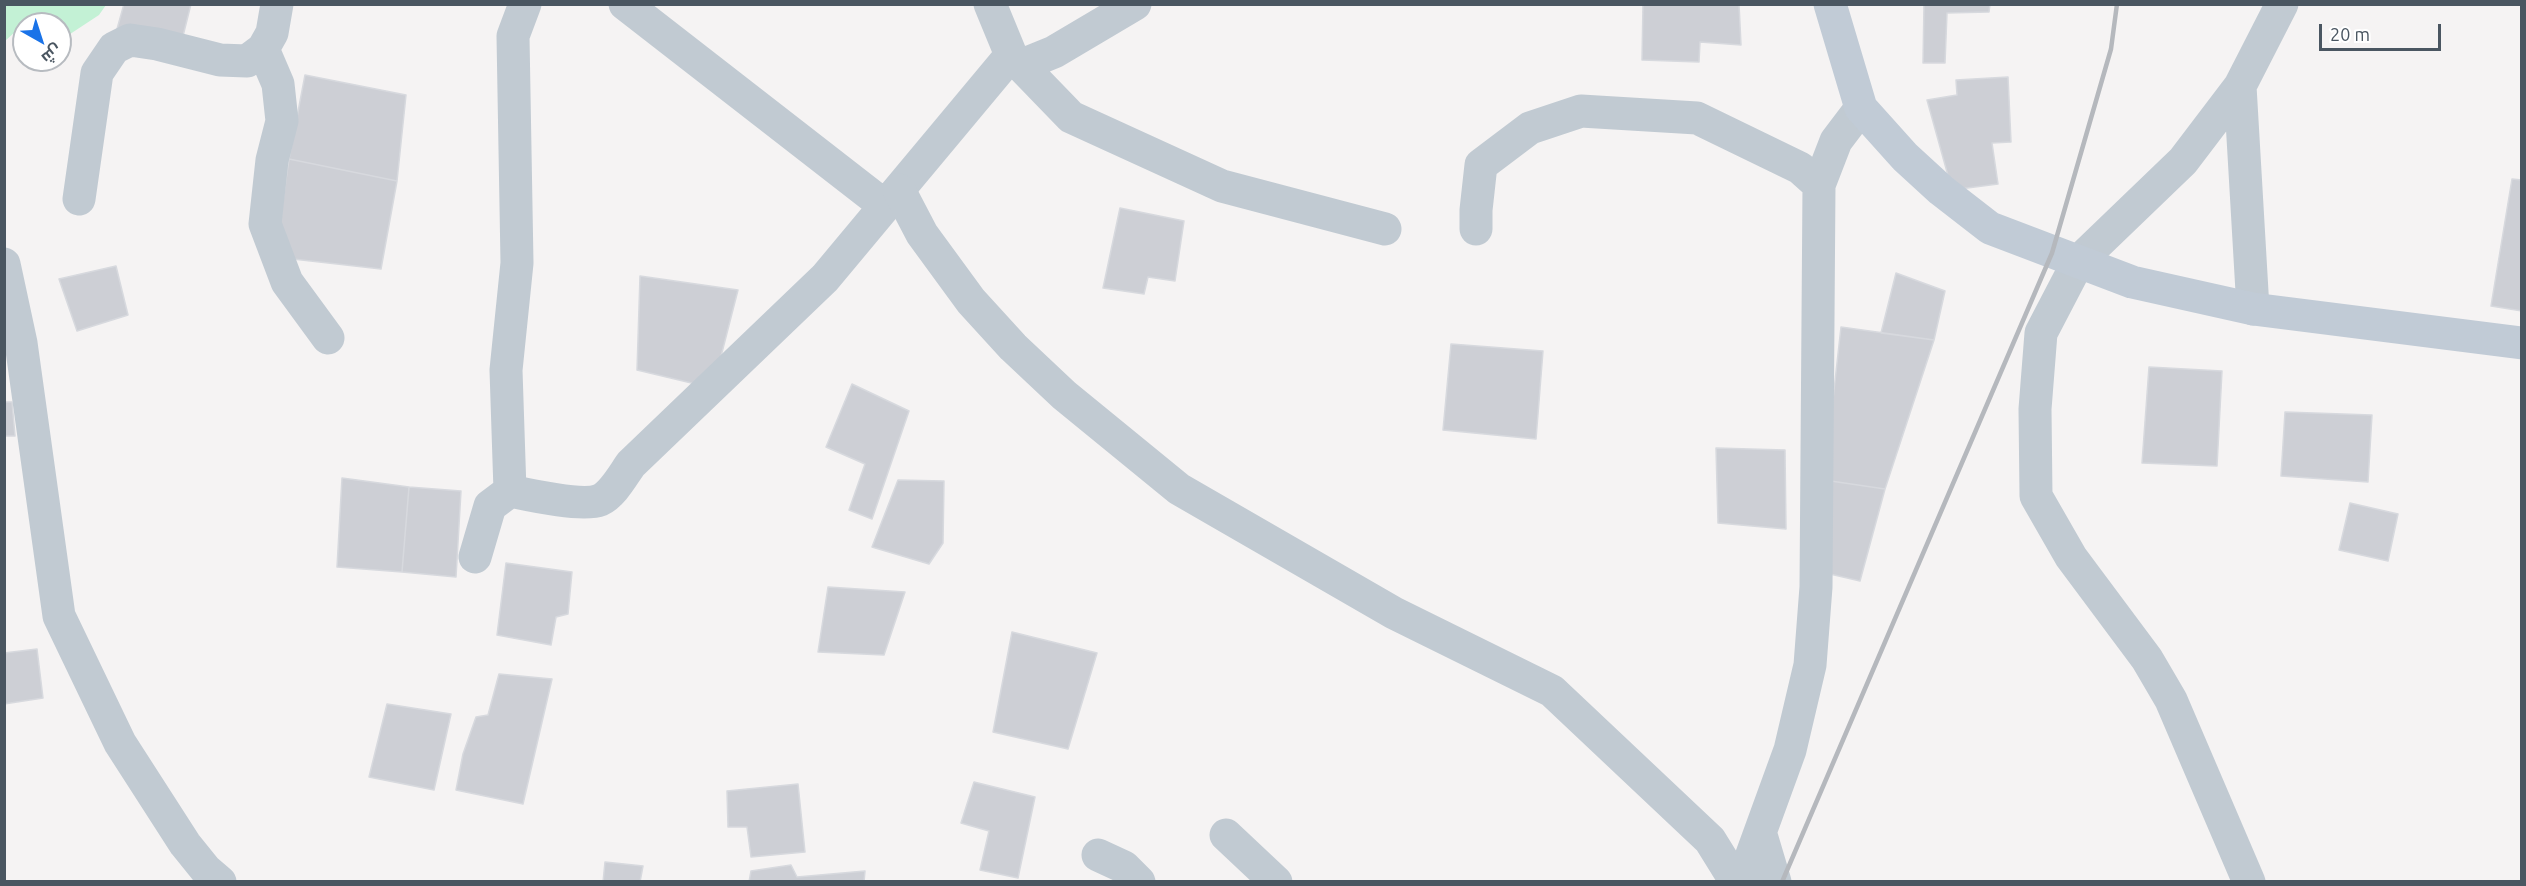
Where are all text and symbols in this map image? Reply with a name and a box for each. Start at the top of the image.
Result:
north arrow [12,12,72,72]
scale bar [2322,12,2444,50]
text: 20 m [2330,24,2370,44]
text: ش [38,41,66,68]

